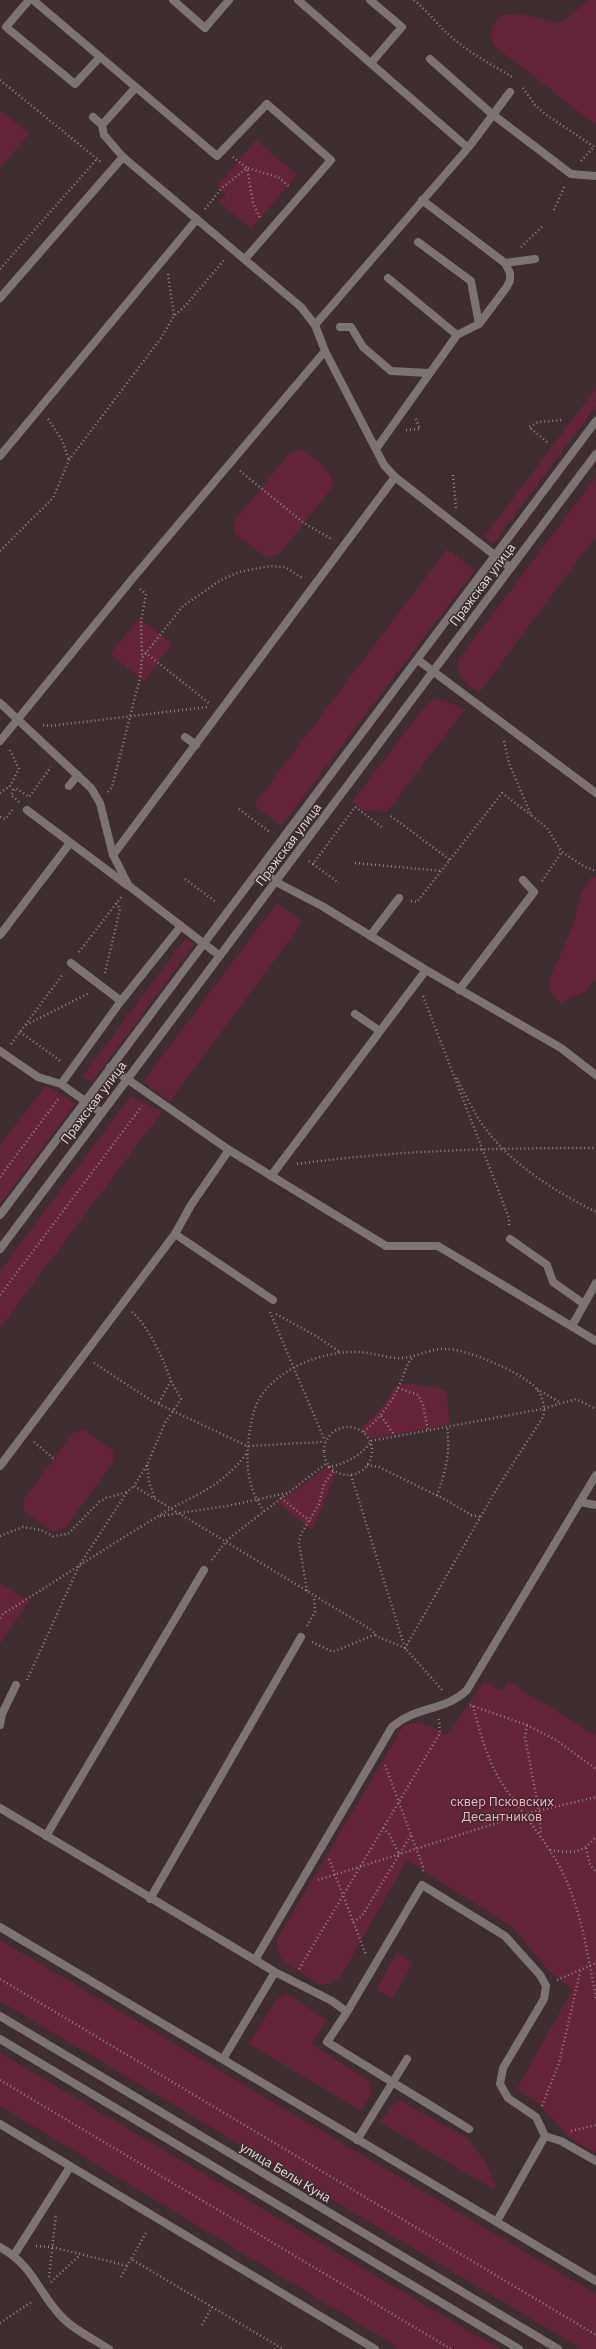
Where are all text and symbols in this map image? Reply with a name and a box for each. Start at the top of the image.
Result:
street label: Пражская улица [447,540,519,630]
street label: Пражская улица [253,800,325,890]
street label: Пражская улица [58,1058,130,1148]
park label: сквер Псковских Десантников [450,1794,554,1825]
street label: улица Белы Куна [237,2140,333,2206]

